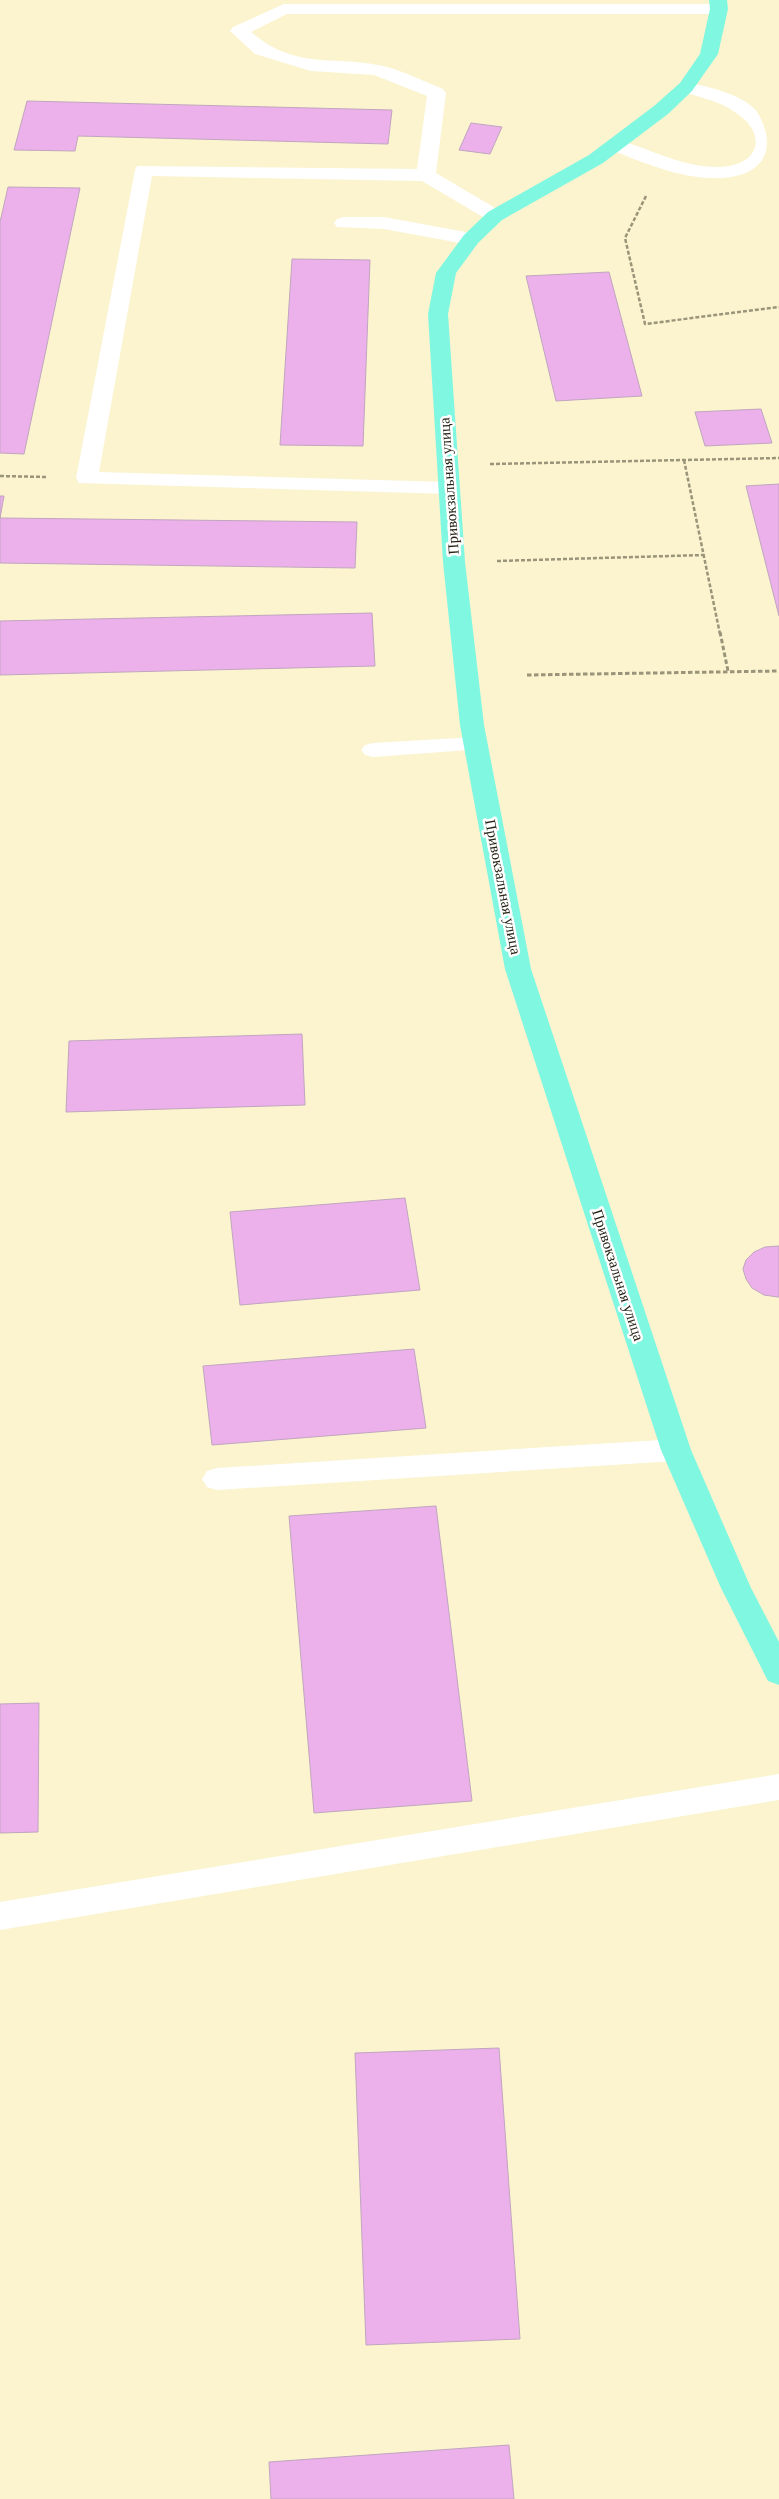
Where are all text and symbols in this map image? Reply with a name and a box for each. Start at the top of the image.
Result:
street label: Привокзальная улица [436,417,462,555]
street label: Привокзальная улица [482,818,524,956]
street label: Привокзальная улица [589,1207,647,1343]

